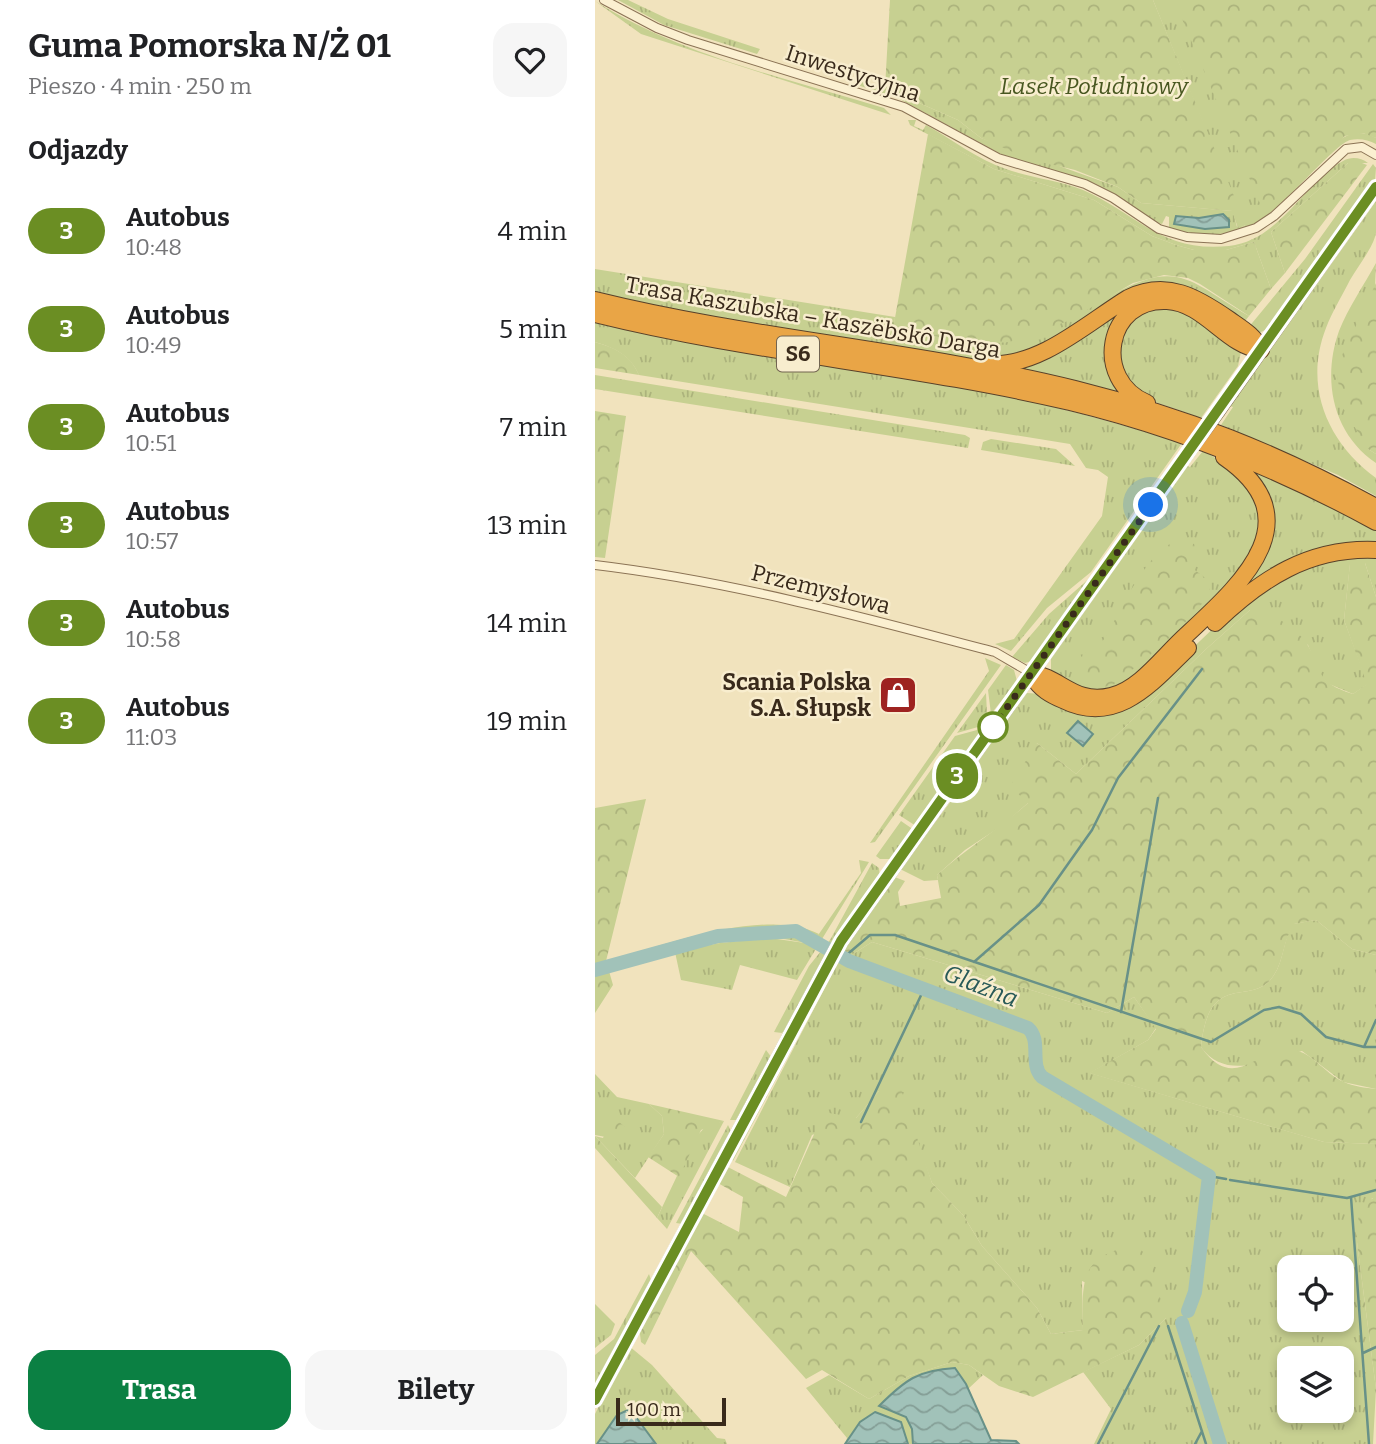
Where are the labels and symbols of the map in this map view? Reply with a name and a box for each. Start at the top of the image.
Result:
street label: Inwestycyjna [782,38,924,108]
park label: Lasek Południowy [1000,72,1189,100]
street label: Trasa Kaszubska – Kaszëbskô Darga [623,270,1003,364]
road number: S6 [777,336,819,372]
your location [1133,487,1168,522]
street label: Przemysłowa [749,558,894,620]
place label: Scania Polska S.A. Słupsk [722,668,871,722]
shop icon: Scania Polska S.A. Słupsk [877,674,919,716]
unlabelled marker [978,712,1008,742]
line badge: 3 [934,753,980,799]
water label: Glaźna [940,959,1022,1013]
scale bar [616,1395,726,1427]

